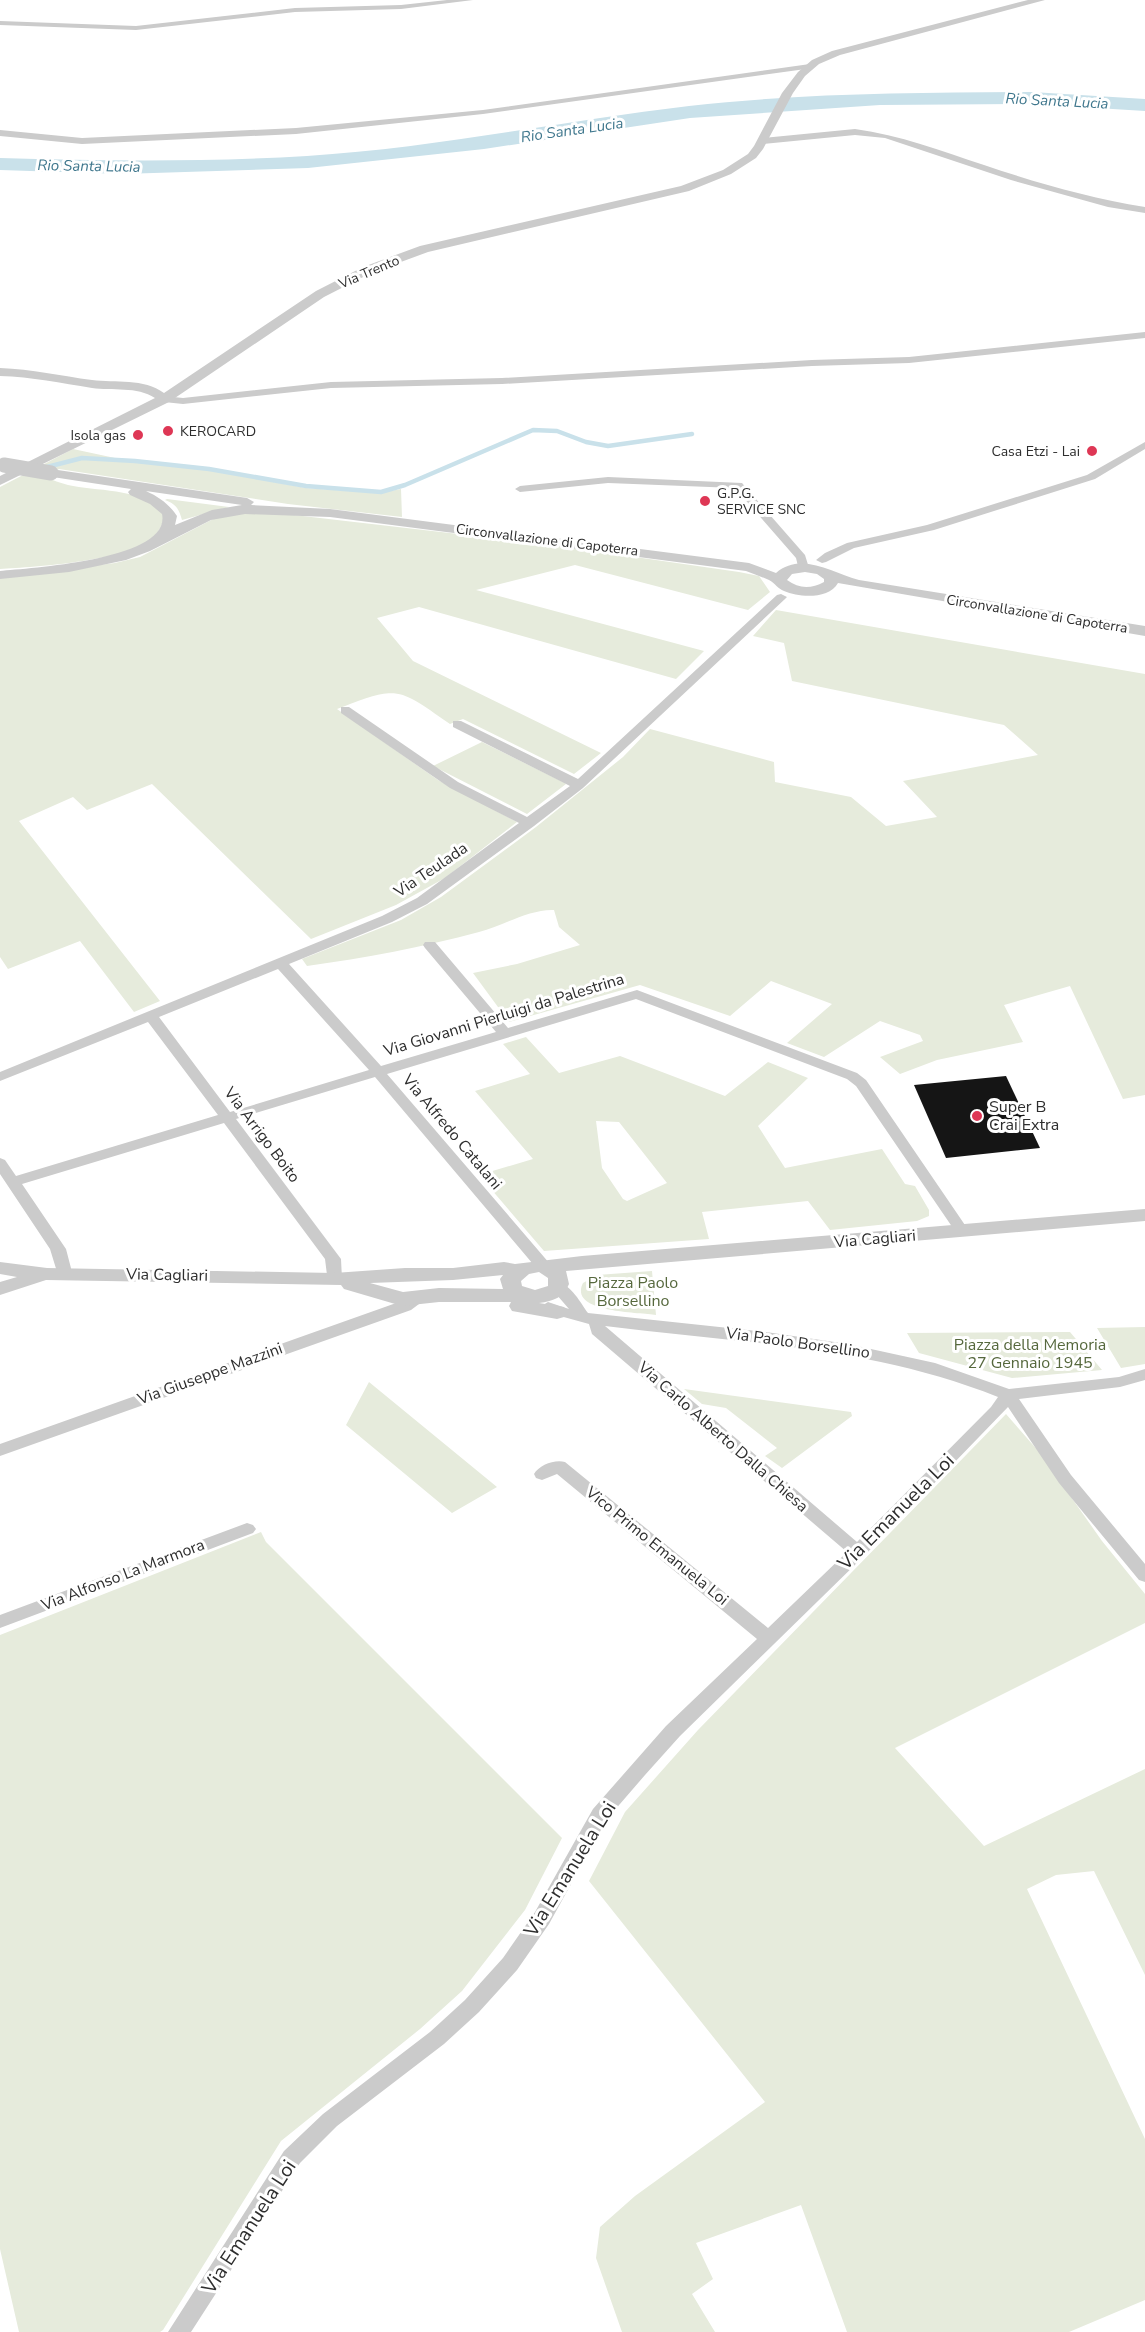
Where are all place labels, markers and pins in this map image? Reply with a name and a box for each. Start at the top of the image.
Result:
place label: KEROCARD [180,422,256,441]
marker: KEROCARD [161,424,175,438]
place label: Isola gas [70,426,126,445]
marker: Isola gas [131,428,145,442]
place label: Casa Etzi - Lai [992,442,1080,461]
marker: Casa Etzi - Lai [1085,444,1099,458]
place label: G.P.G. SERVICE SNC [717,484,806,519]
marker: G.P.G. SERVICE SNC [698,494,712,508]
place label: Super B Crai Extra [989,1096,1059,1136]
marker: Super B Crai Extra [970,1109,984,1123]

